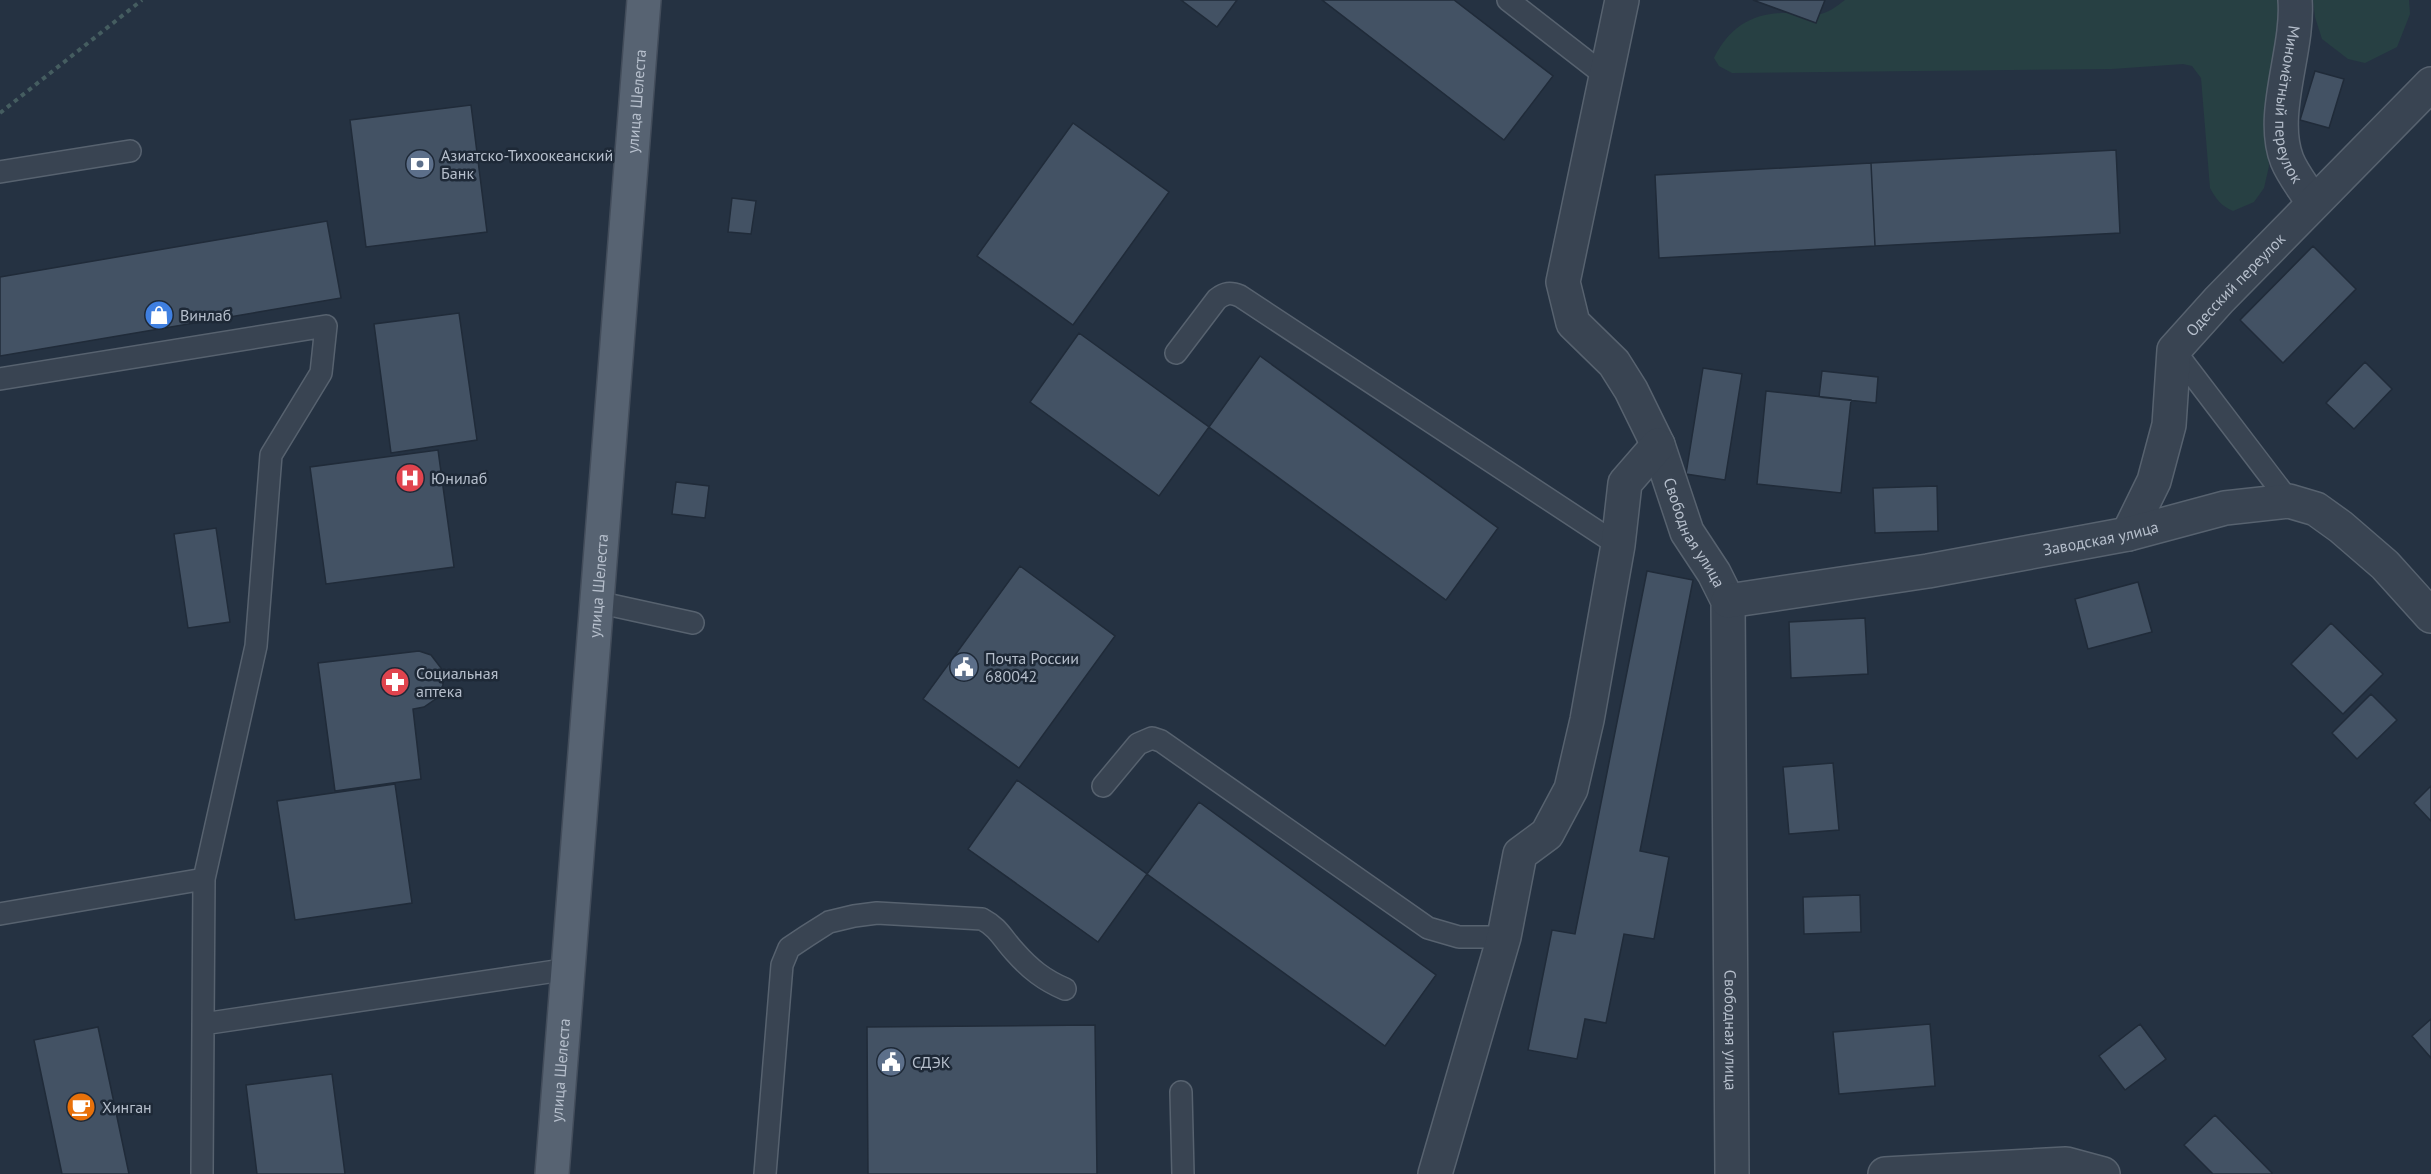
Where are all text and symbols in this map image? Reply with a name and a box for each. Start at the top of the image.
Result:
street label: Миномётный переулок [2271,24,2307,187]
street label: улица Шелеста [622,49,650,154]
place label: Азиатско-Тихоокеанский Банк [441,145,613,183]
bank icon: Азиатско-Тихоокеанский Банк [404,148,436,180]
street label: Одесский переулок [2181,228,2290,340]
shop icon: Винлаб [143,299,175,331]
place label: Винлаб [180,305,231,325]
hospital icon: Юнилаб [394,462,426,494]
place label: Юнилаб [431,468,487,488]
street label: Свободная улица [1660,475,1730,591]
street label: Заводская улица [2041,516,2160,560]
street label: улица Шелеста [584,533,612,639]
place label: Почта России 680042 [985,648,1079,686]
public building icon: Почта России 680042 [948,651,980,683]
place label: Социальная аптека [416,663,498,701]
pharmacy icon: Социальная аптека [379,666,411,698]
street label: Свободная улица [1721,970,1741,1091]
street label: улица Шелеста [546,1018,574,1123]
public building icon: СДЭК [875,1046,907,1078]
place label: СДЭК [912,1052,951,1072]
cafe icon: Хинган [65,1091,97,1123]
place label: Хинган [102,1097,152,1117]

